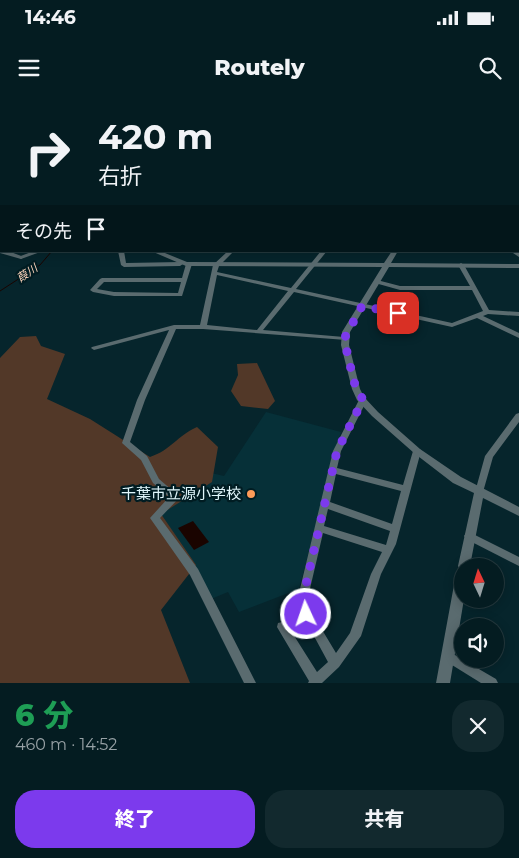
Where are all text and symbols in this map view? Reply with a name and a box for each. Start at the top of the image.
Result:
text: 14:46 [25,6,76,29]
icon: menu [15,54,43,82]
text: Routely [214,54,305,81]
icon: search [476,54,504,82]
text: 420 m [98,115,213,158]
icon: right [15,120,80,185]
text: 右折 [98,163,142,190]
icon: arrive [82,215,110,243]
text: その先 [15,220,72,243]
water label: 葭川 [14,260,41,285]
pin [377,292,419,334]
icon: arrive [384,299,412,327]
place label: 千葉市立源小学校 [121,484,241,503]
marker: 千葉市立源小学校 [245,488,257,500]
north arrow [454,558,504,608]
map controls [454,558,504,668]
position arrow [279,587,331,639]
button: sound [454,618,504,668]
text: 6 分 [15,697,73,734]
button: close [452,700,504,752]
text: 460 m · 14:52 [15,735,117,754]
button: 終了 [15,790,255,848]
button: 共有 [265,790,504,848]

